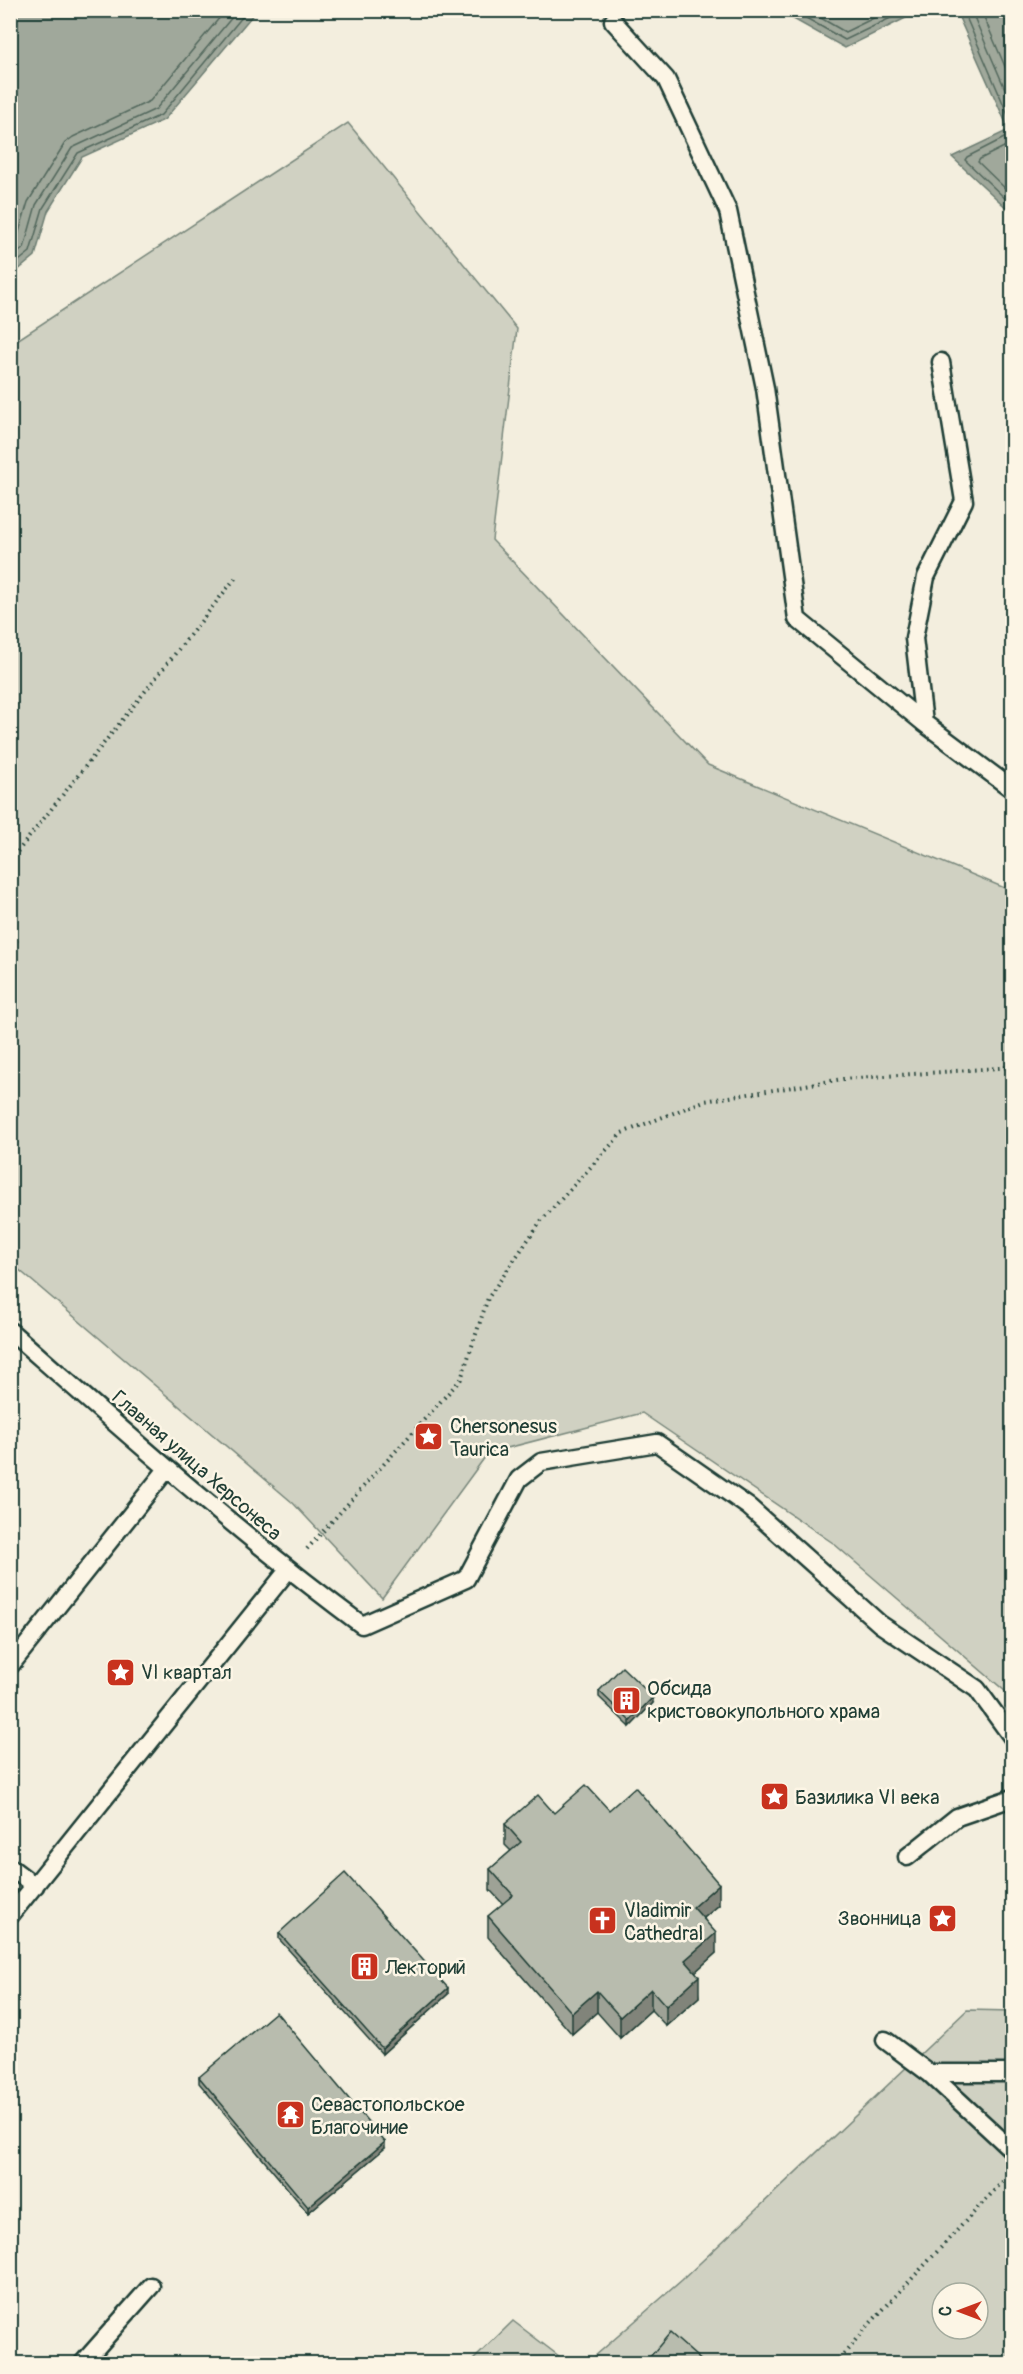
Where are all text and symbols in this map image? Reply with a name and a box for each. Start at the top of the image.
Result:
street label: Главная улица Херсонеса [107,1385,287,1546]
place label: Chersonesus Taurica [450,1414,557,1462]
place icon: Chersonesus Taurica [413,1421,445,1453]
place icon: VI квартал [104,1656,136,1688]
place label: VI квартал [141,1660,232,1685]
place label: Обсида кристовокупольного храма [647,1676,880,1724]
building icon: Обсида кристовокупольного храма [610,1684,642,1716]
place icon: Базилика VI века [758,1781,790,1813]
place label: Базилика VI века [795,1785,940,1810]
place label: Vladimir Cathedral [624,1898,703,1946]
place icon: Звонница [926,1902,958,1934]
church icon: Vladimir Cathedral [587,1905,619,1937]
place label: Звонница [838,1906,921,1931]
building icon: Лекторий [348,1951,380,1983]
place label: Лекторий [384,1955,466,1980]
place label: Севастопольское Благочиние [311,2092,465,2140]
temple icon: Севастопольское Благочиние [274,2099,306,2131]
north arrow [930,2281,990,2341]
text: С [936,2306,956,2316]

